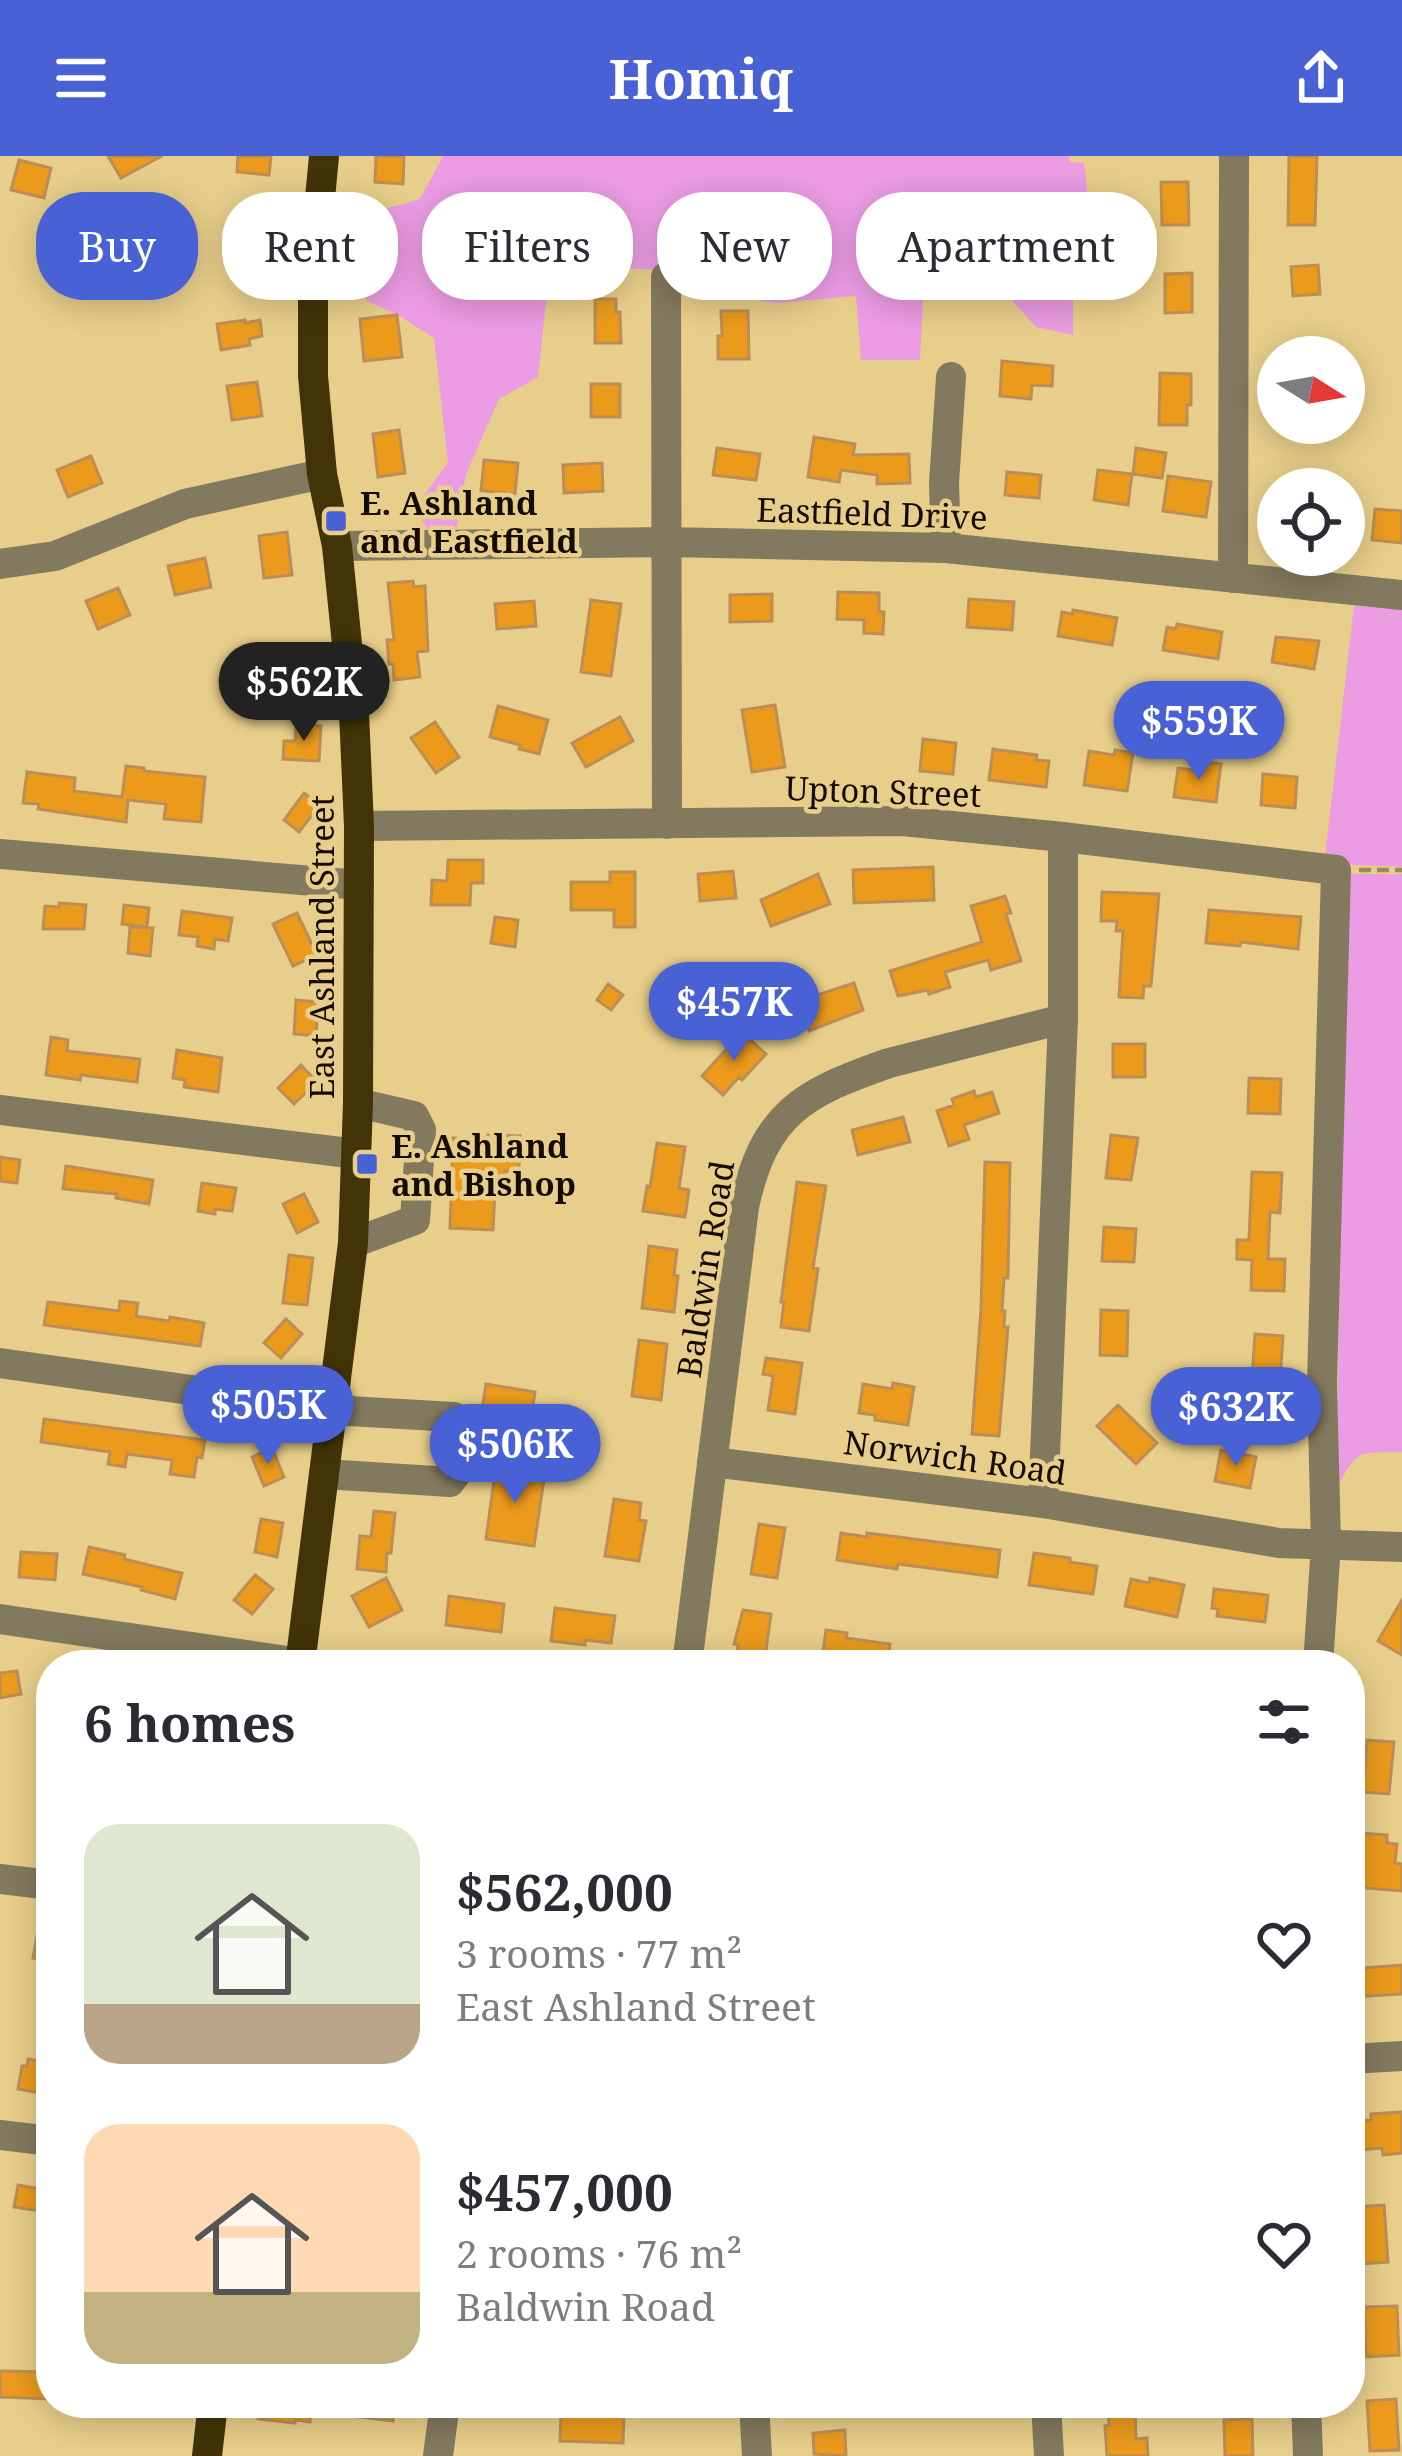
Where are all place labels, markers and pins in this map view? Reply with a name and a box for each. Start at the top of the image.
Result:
place label: E. Ashland and Eastfield [360,480,578,563]
marker: E. Ashland and Eastfield [323,508,349,534]
pin: $562K [220,642,388,744]
pin: $559K [1115,681,1283,783]
pin: $457K [650,962,818,1064]
place label: E. Ashland and Bishop [391,1123,576,1206]
marker: E. Ashland and Bishop [354,1151,380,1177]
pin: $505K [184,1365,352,1467]
pin: $632K [1152,1367,1320,1469]
pin: $506K [431,1404,599,1506]

